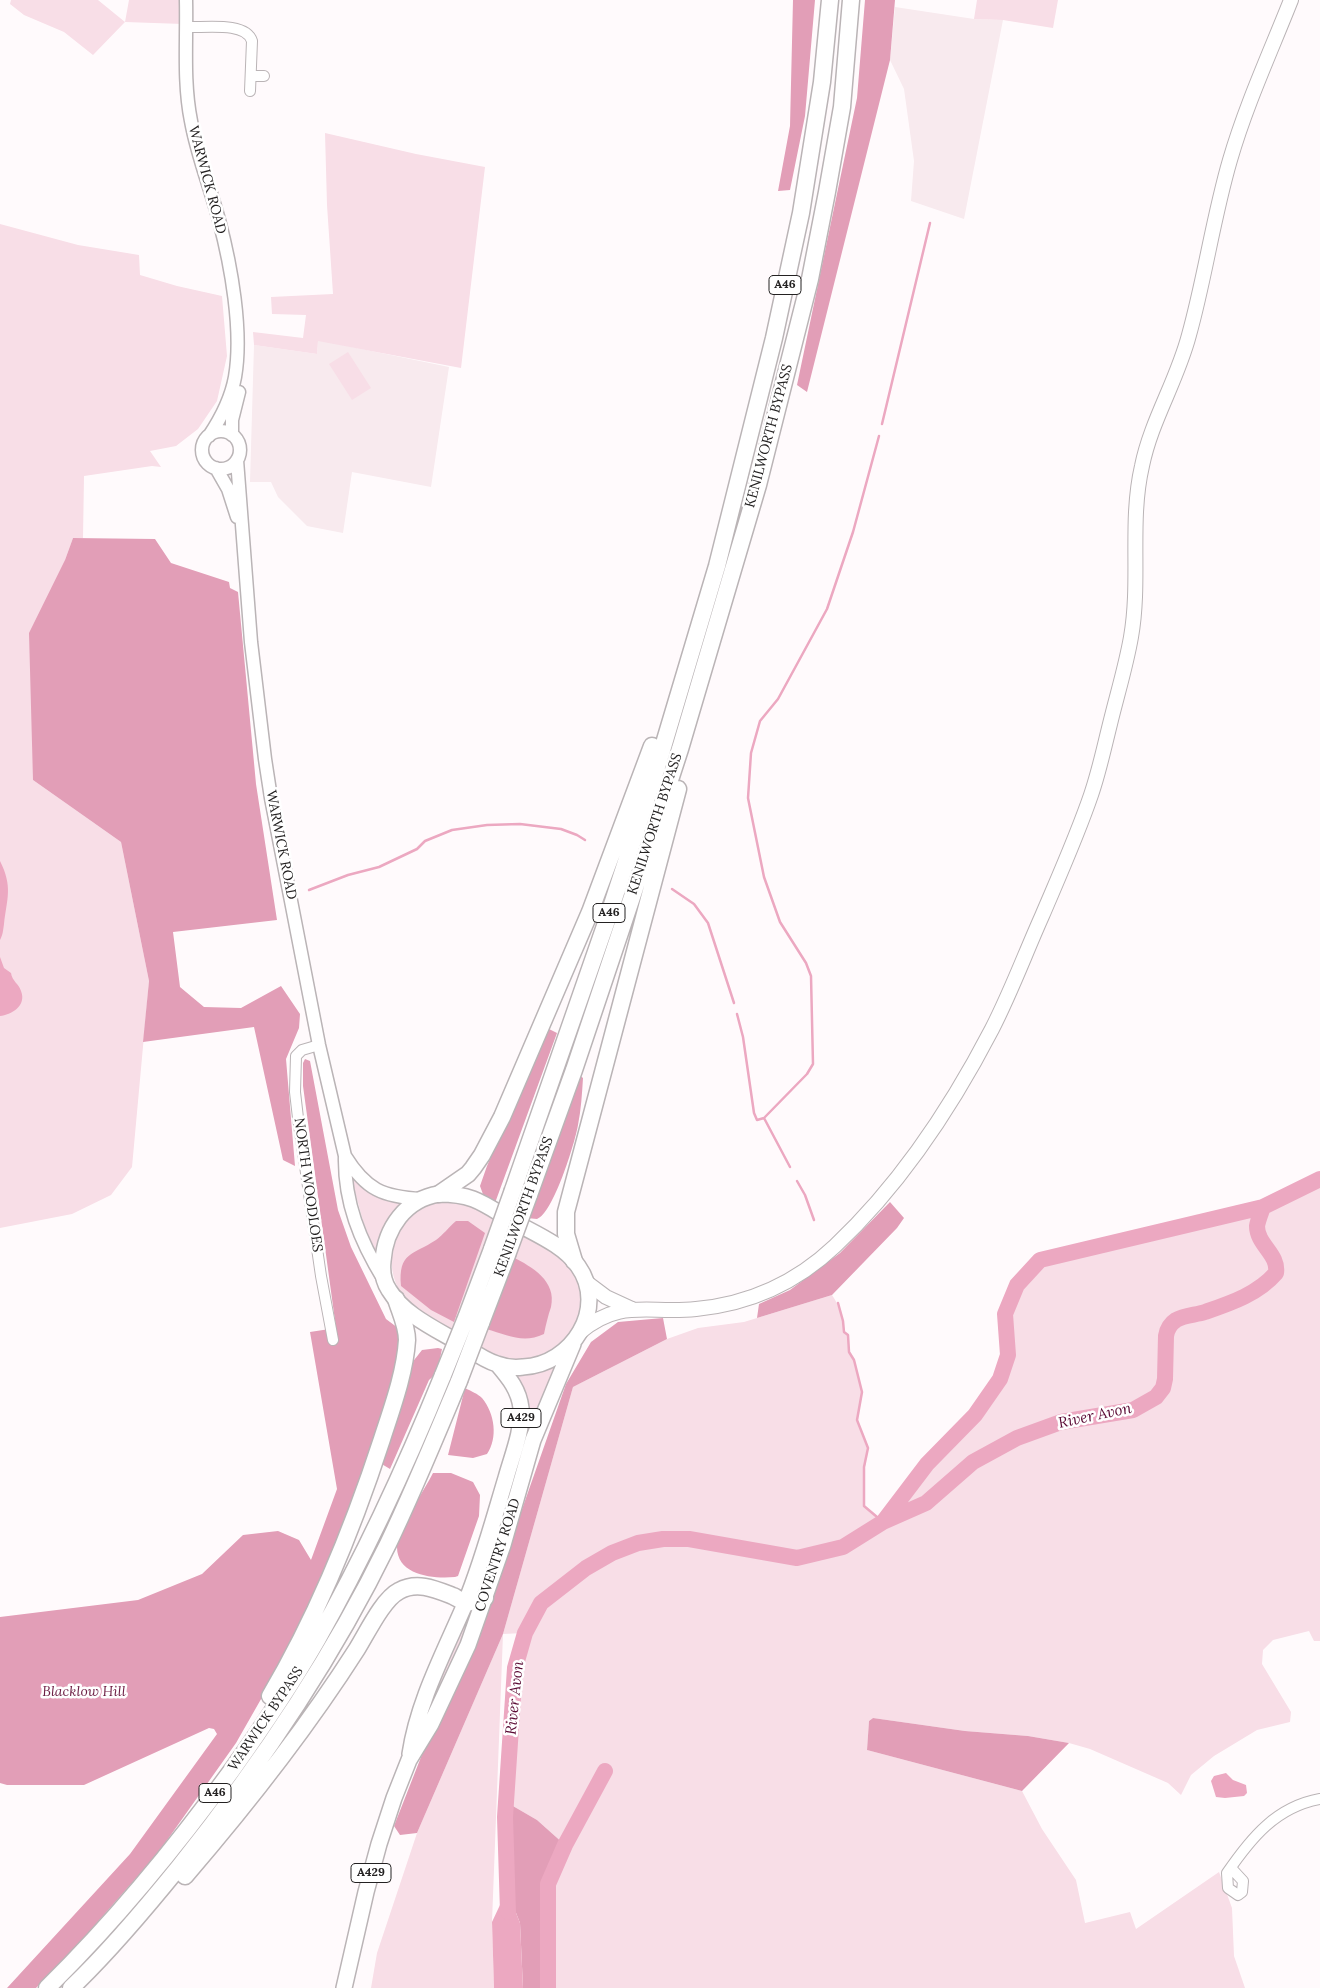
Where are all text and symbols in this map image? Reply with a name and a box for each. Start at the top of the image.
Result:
street label: WARWICK ROAD [185,124,229,236]
road number: A46 [769,276,801,294]
street label: KENILWORTH BYPASS [742,362,796,510]
street label: KENILWORTH BYPASS [624,751,686,897]
street label: WARWICK ROAD [262,789,300,901]
road number: A46 [593,904,625,922]
street label: NORTH WOODLOES [290,1117,326,1253]
street label: KENILWORTH BYPASS [491,1135,557,1279]
water label: River Avon [1057,1399,1133,1433]
road number: A429 [501,1409,541,1428]
street label: COVENTRY ROAD [472,1496,524,1614]
water label: River Avon [502,1660,528,1736]
street label: WARWICK BYPASS [225,1664,307,1774]
park label: Blacklow Hill [42,1684,126,1700]
road number: A46 [199,1784,231,1802]
road number: A429 [351,1864,391,1882]

